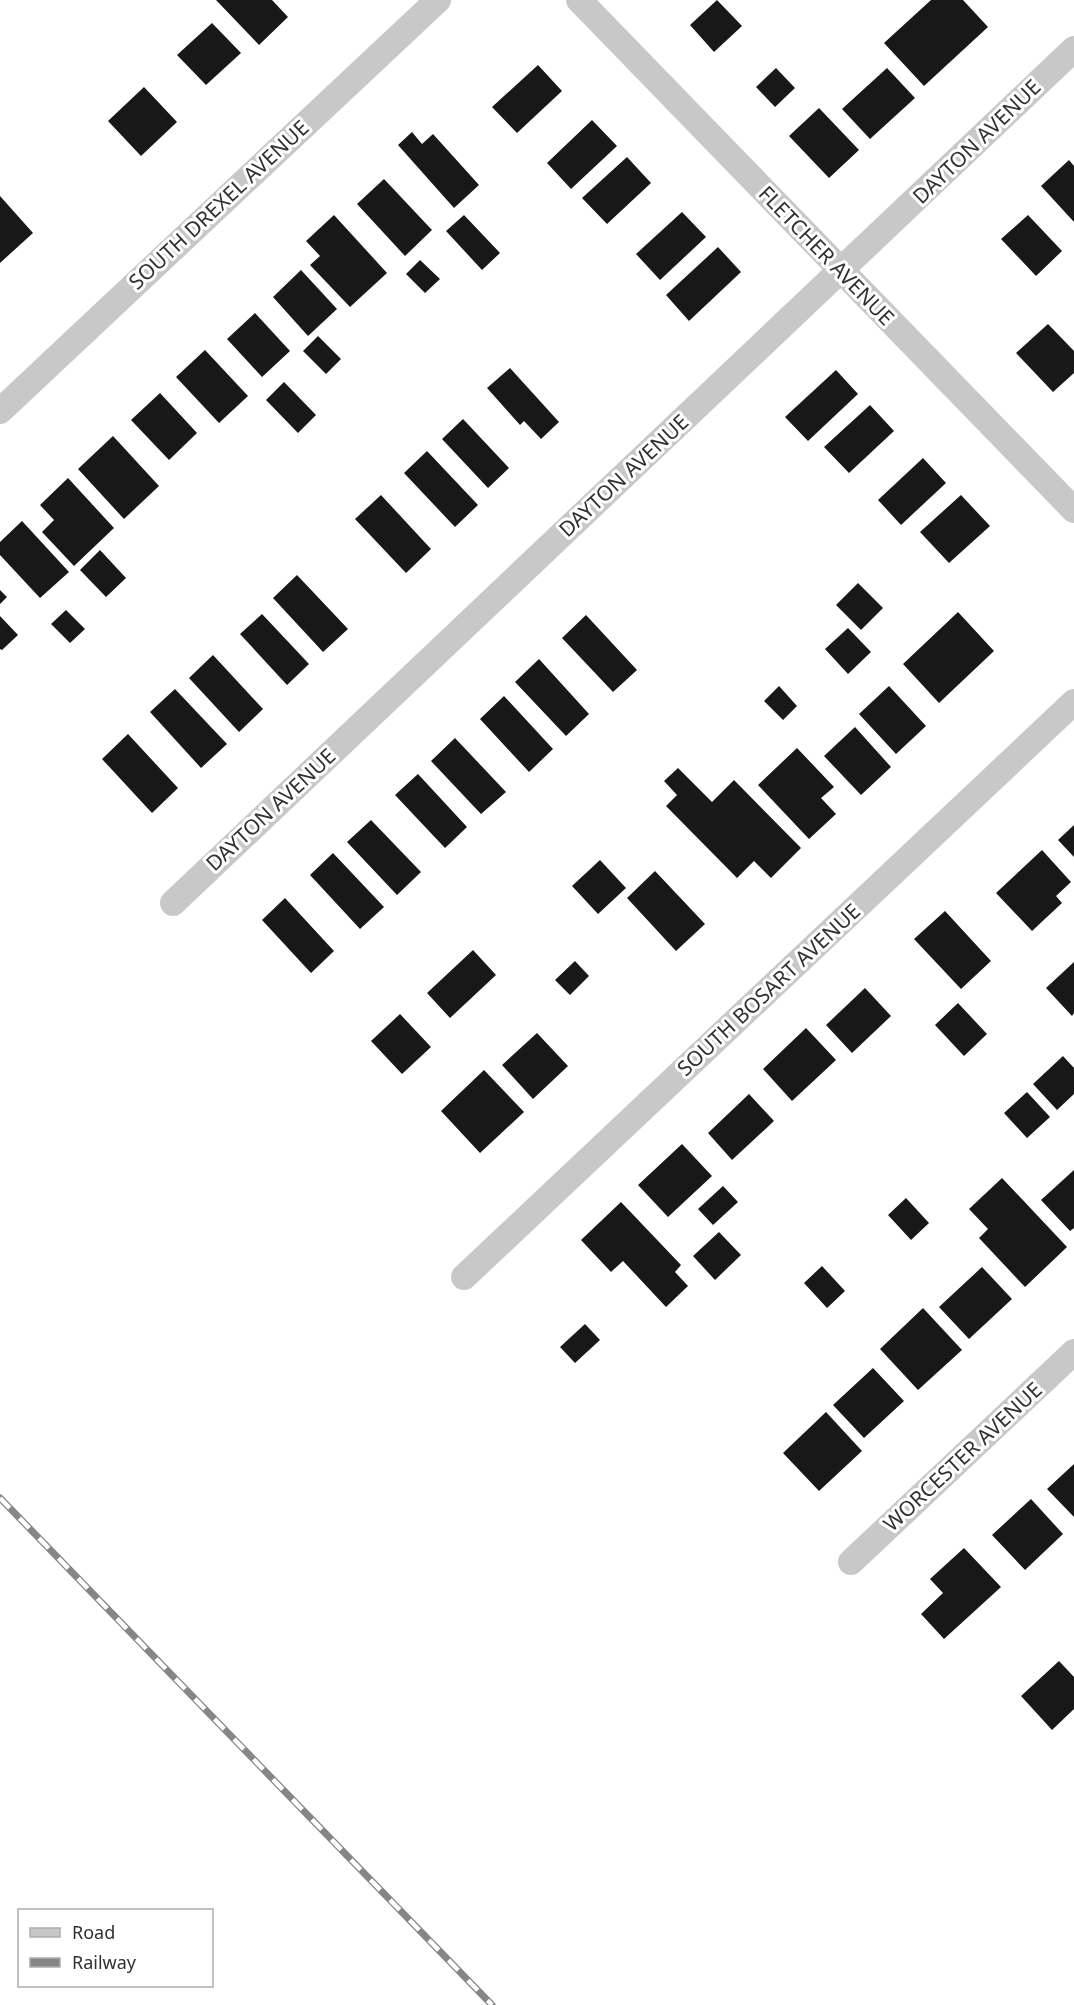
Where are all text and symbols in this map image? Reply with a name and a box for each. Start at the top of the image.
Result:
street label: DAYTON AVENUE [906,73,1046,210]
street label: SOUTH DREXEL AVENUE [122,113,314,295]
street label: FLETCHER AVENUE [753,180,901,331]
street label: DAYTON AVENUE [552,408,694,543]
street label: DAYTON AVENUE [199,742,341,877]
street label: SOUTH BOSART AVENUE [671,897,866,1082]
street label: WORCESTER AVENUE [877,1375,1048,1537]
legend [18,1909,213,1987]
text: Road [72,1920,115,1944]
text: Railway [72,1950,137,1974]

